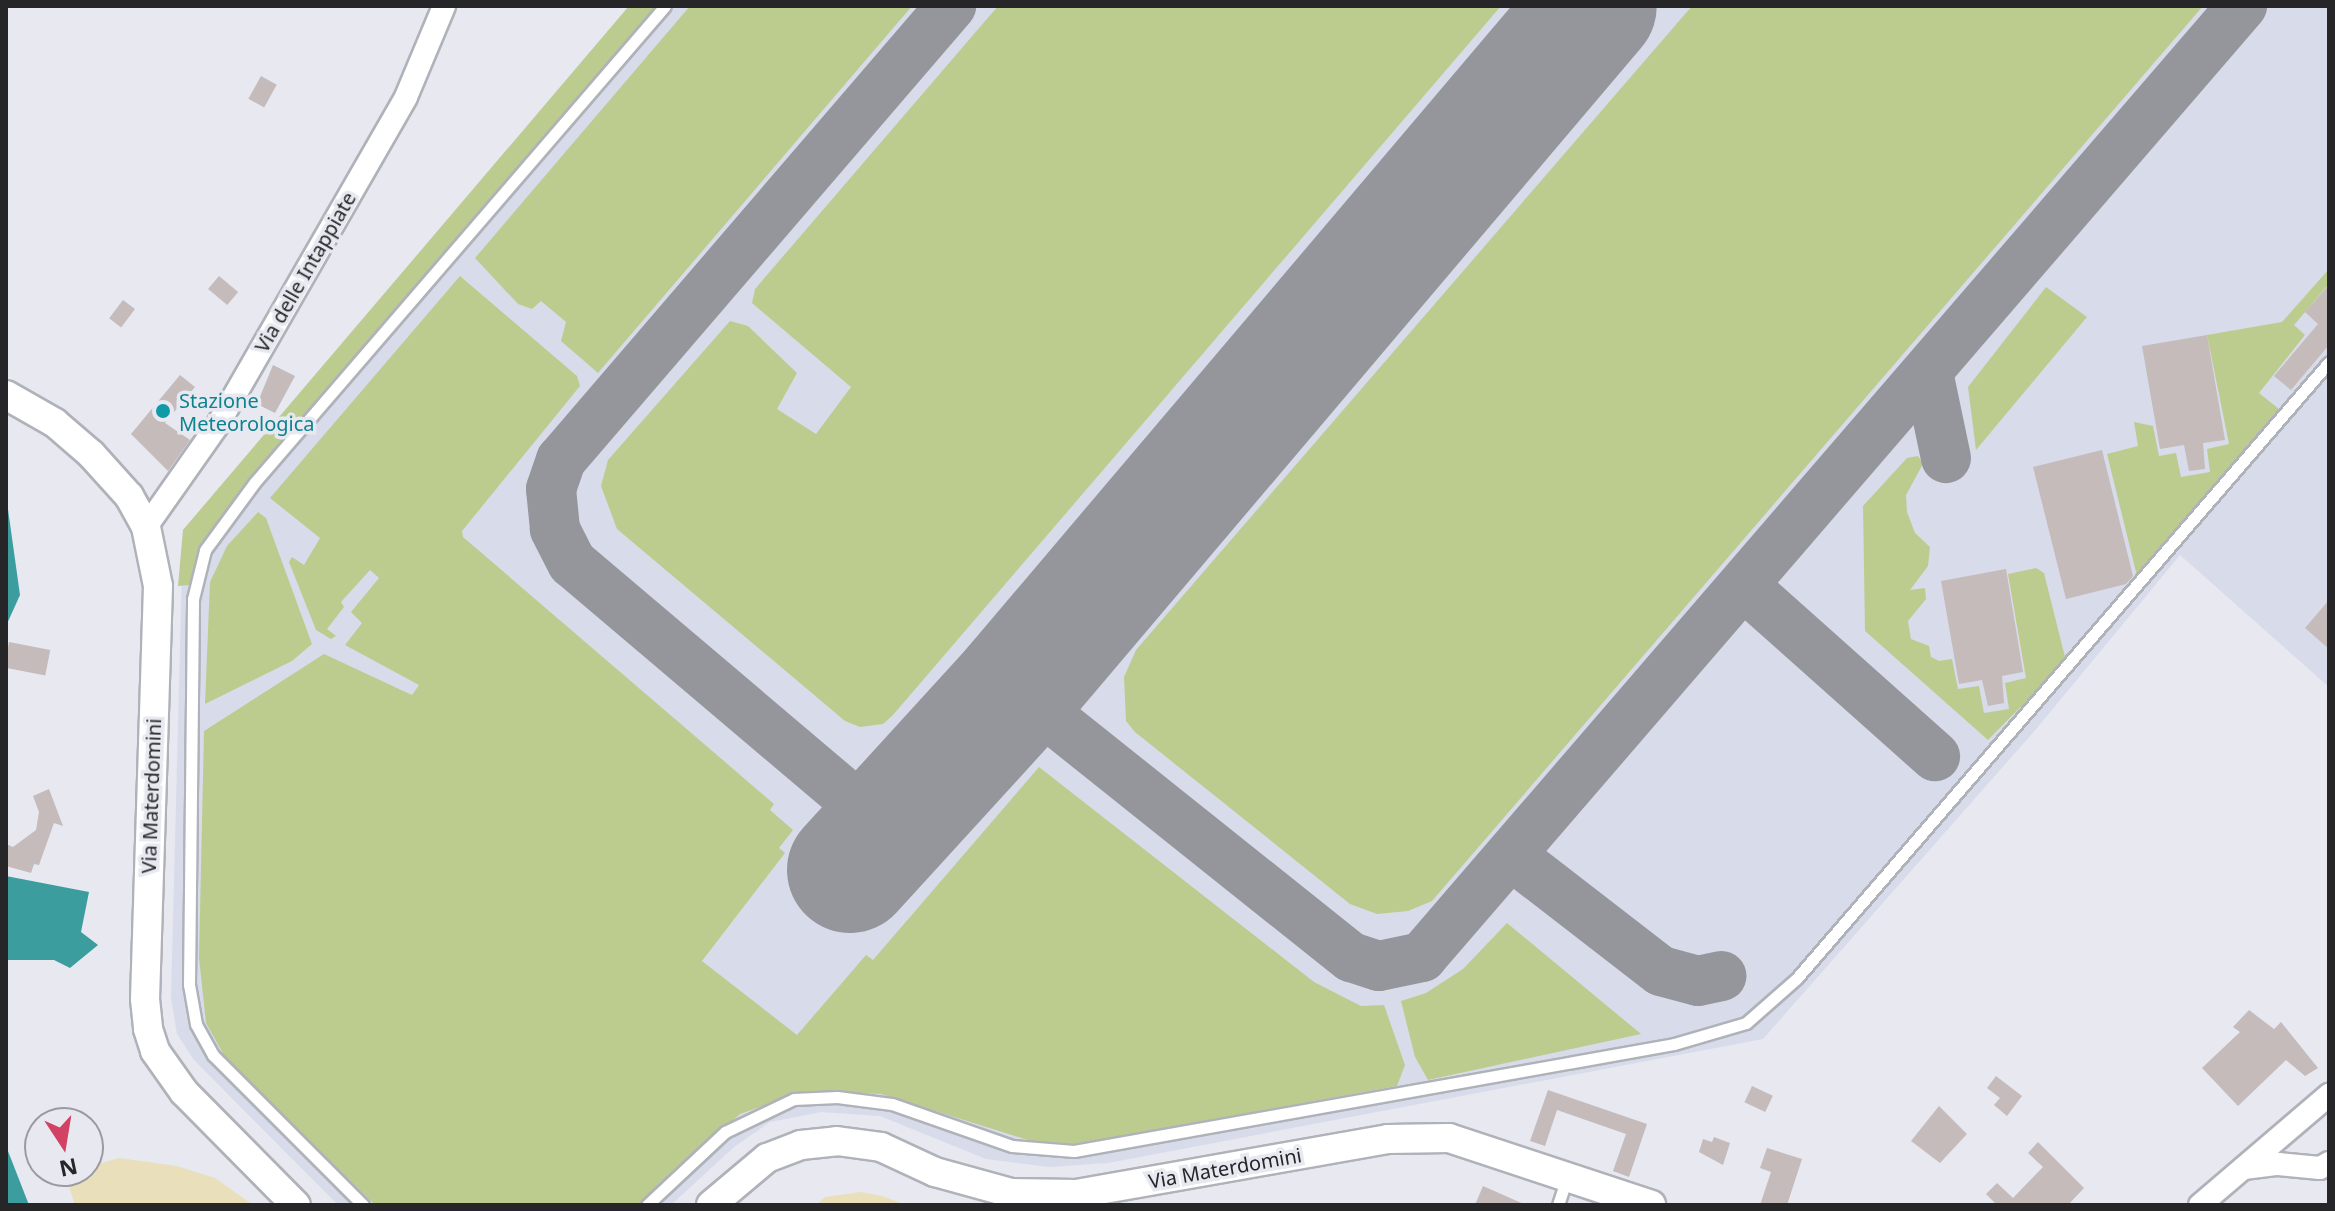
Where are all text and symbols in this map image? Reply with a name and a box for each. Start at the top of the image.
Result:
street label: Via delle Intappiate [249,188,361,356]
place label: Stazione Meteorologica [179,388,315,435]
marker: Stazione Meteorologica [154,402,172,420]
street label: Via Materdomini [136,718,166,874]
north arrow [24,1107,104,1187]
street label: Via Materdomini [1147,1143,1303,1193]
text: N [57,1152,80,1185]

